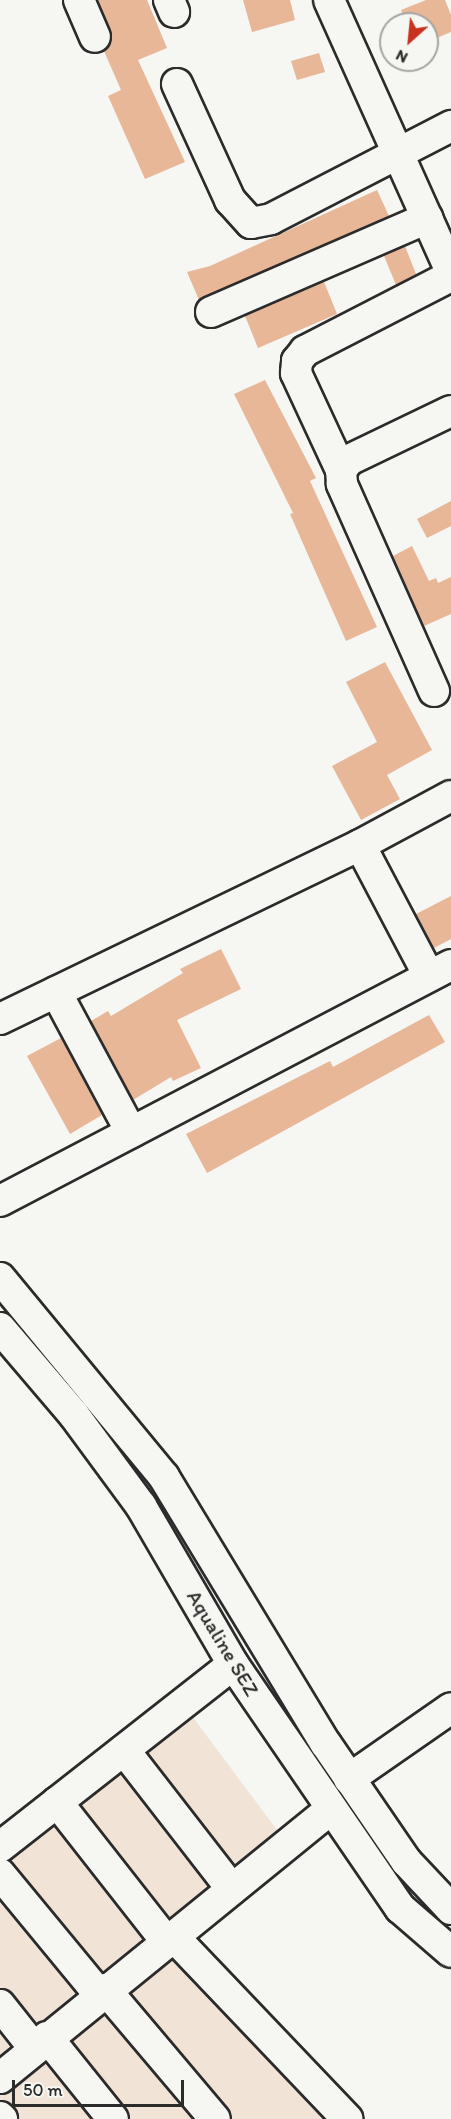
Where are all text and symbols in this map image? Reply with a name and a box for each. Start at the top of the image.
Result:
north arrow [379,12,439,72]
text: N [392,46,411,68]
street label: Aqualine SEZ [181,1585,265,1701]
scale bar [15,2068,188,2106]
text: 50 m [23,2079,63,2101]

